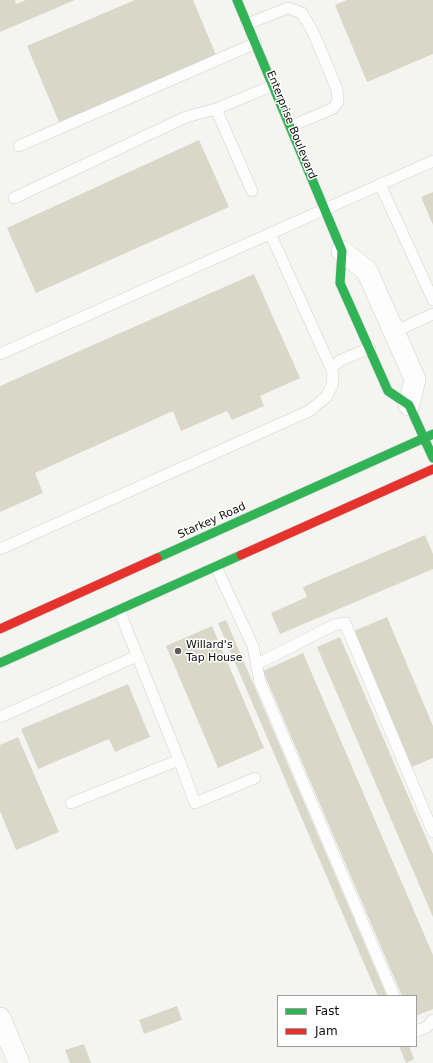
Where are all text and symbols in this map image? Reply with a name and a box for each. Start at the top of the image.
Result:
street label: Enterprise Boulevard [263,69,319,181]
street label: Starkey Road [176,500,248,542]
place label: Willard's Tap House [186,638,243,664]
marker: Willard's Tap House [173,646,183,656]
legend [277,995,417,1047]
text: Fast [315,1004,339,1018]
text: Jam [315,1024,338,1038]

